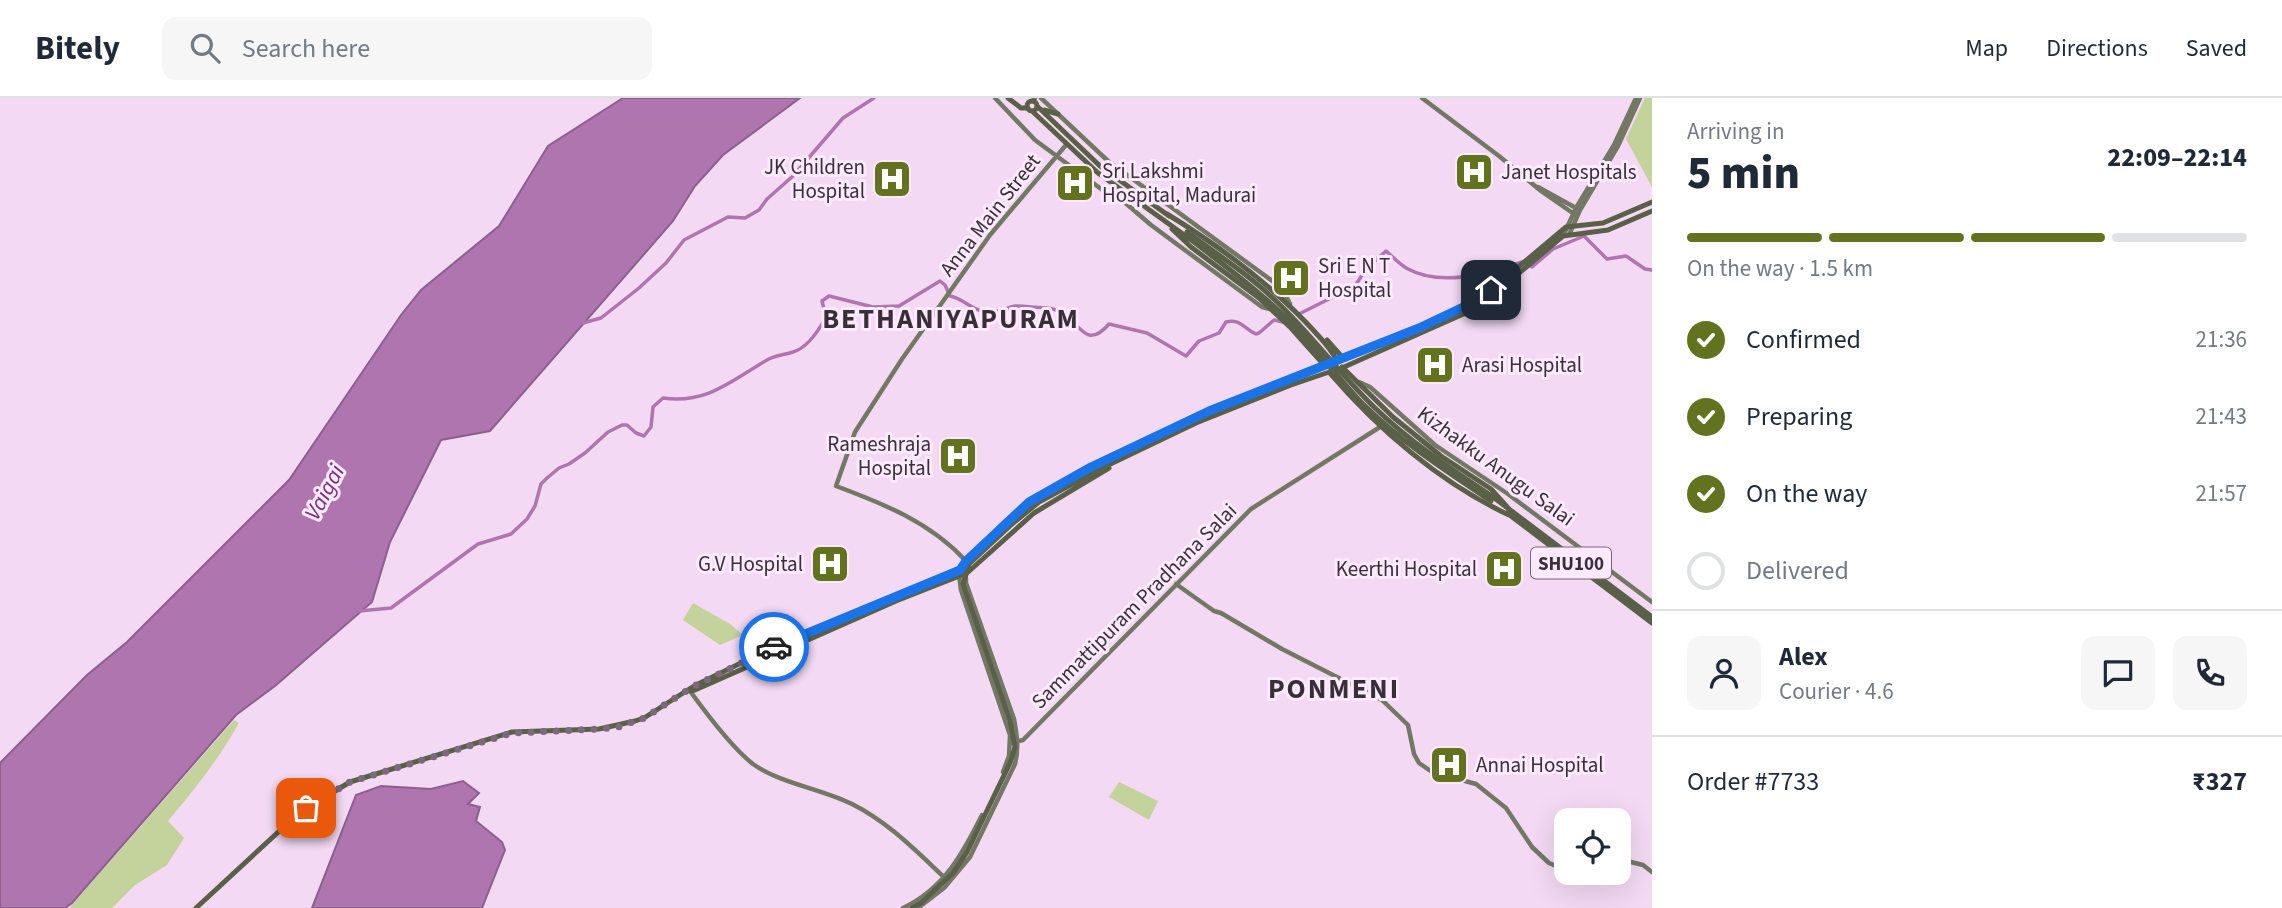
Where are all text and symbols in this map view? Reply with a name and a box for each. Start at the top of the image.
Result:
search box [162,17,652,80]
text: Bitely [35,25,120,72]
icon: search [186,29,224,67]
text: Search here [242,30,370,67]
text: Map [1965,31,2008,66]
text: Directions [2046,31,2148,66]
text: Saved [2186,31,2247,66]
text: Arriving in [1687,115,1785,148]
text: 22:09–22:14 [2107,139,2247,176]
text: 5 min [1687,141,1800,206]
street label: Anna Main Street [932,147,1048,283]
hospital icon: Janet Hospitals [1453,151,1495,193]
place label: JK Children Hospital [764,152,865,206]
place label: Sri Lakshmi Hospital, Madurai [1102,156,1256,210]
place label: Janet Hospitals [1501,157,1637,187]
hospital icon: JK Children Hospital [871,158,913,200]
hospital icon: Sri Lakshmi Hospital, Madurai [1054,162,1096,204]
place label: Sri E N T Hospital [1318,251,1391,305]
text: On the way · 1.5 km [1687,252,1873,285]
hospital icon: Sri E N T Hospital [1270,257,1312,299]
pin [1461,260,1521,320]
icon: home [1472,271,1510,309]
district label: BETHANIYAPURAM [822,299,1080,339]
icon: check [1687,321,1725,359]
text: Confirmed [1746,321,1861,358]
text: 21:36 [2196,323,2247,356]
hospital icon: Arasi Hospital [1414,344,1456,386]
place label: Arasi Hospital [1462,350,1582,380]
icon: check [1687,398,1725,436]
text: Preparing [1746,398,1852,435]
street label: Kizhakku Anugu Salai [1411,399,1581,533]
text: 21:43 [2196,400,2247,433]
place label: Rameshraja Hospital [827,429,931,483]
hospital icon: Rameshraja Hospital [937,435,979,477]
water label: Vaigai [296,458,353,526]
icon: check [1687,475,1725,513]
text: On the way [1746,475,1867,512]
text: 21:57 [2196,477,2247,510]
street label: Sammattipuram Pradhana Salai [1024,496,1244,716]
hospital icon: G.V Hospital [809,543,851,585]
hospital icon: Keerthi Hospital [1483,548,1525,590]
road number: SHU100 [1531,548,1611,578]
place label: G.V Hospital [698,549,803,579]
text: Delivered [1746,552,1849,589]
place label: Keerthi Hospital [1336,554,1477,584]
courier [739,612,809,682]
icon: car [755,628,793,666]
button: person [1687,636,1761,710]
button: chat [2081,636,2155,710]
button: phone [2173,636,2247,710]
text: Alex [1779,638,1828,675]
district label: PONMENI [1268,669,1400,709]
text: Courier · 4.6 [1779,675,1894,708]
hospital icon: Annai Hospital [1428,744,1470,786]
place label: Annai Hospital [1476,750,1604,780]
text: Order #7733 [1687,763,1819,800]
text: ₹327 [2192,763,2247,800]
pin [276,778,336,838]
icon: bag [287,789,325,827]
map controls [1554,808,1631,885]
button: locate [1554,808,1631,885]

